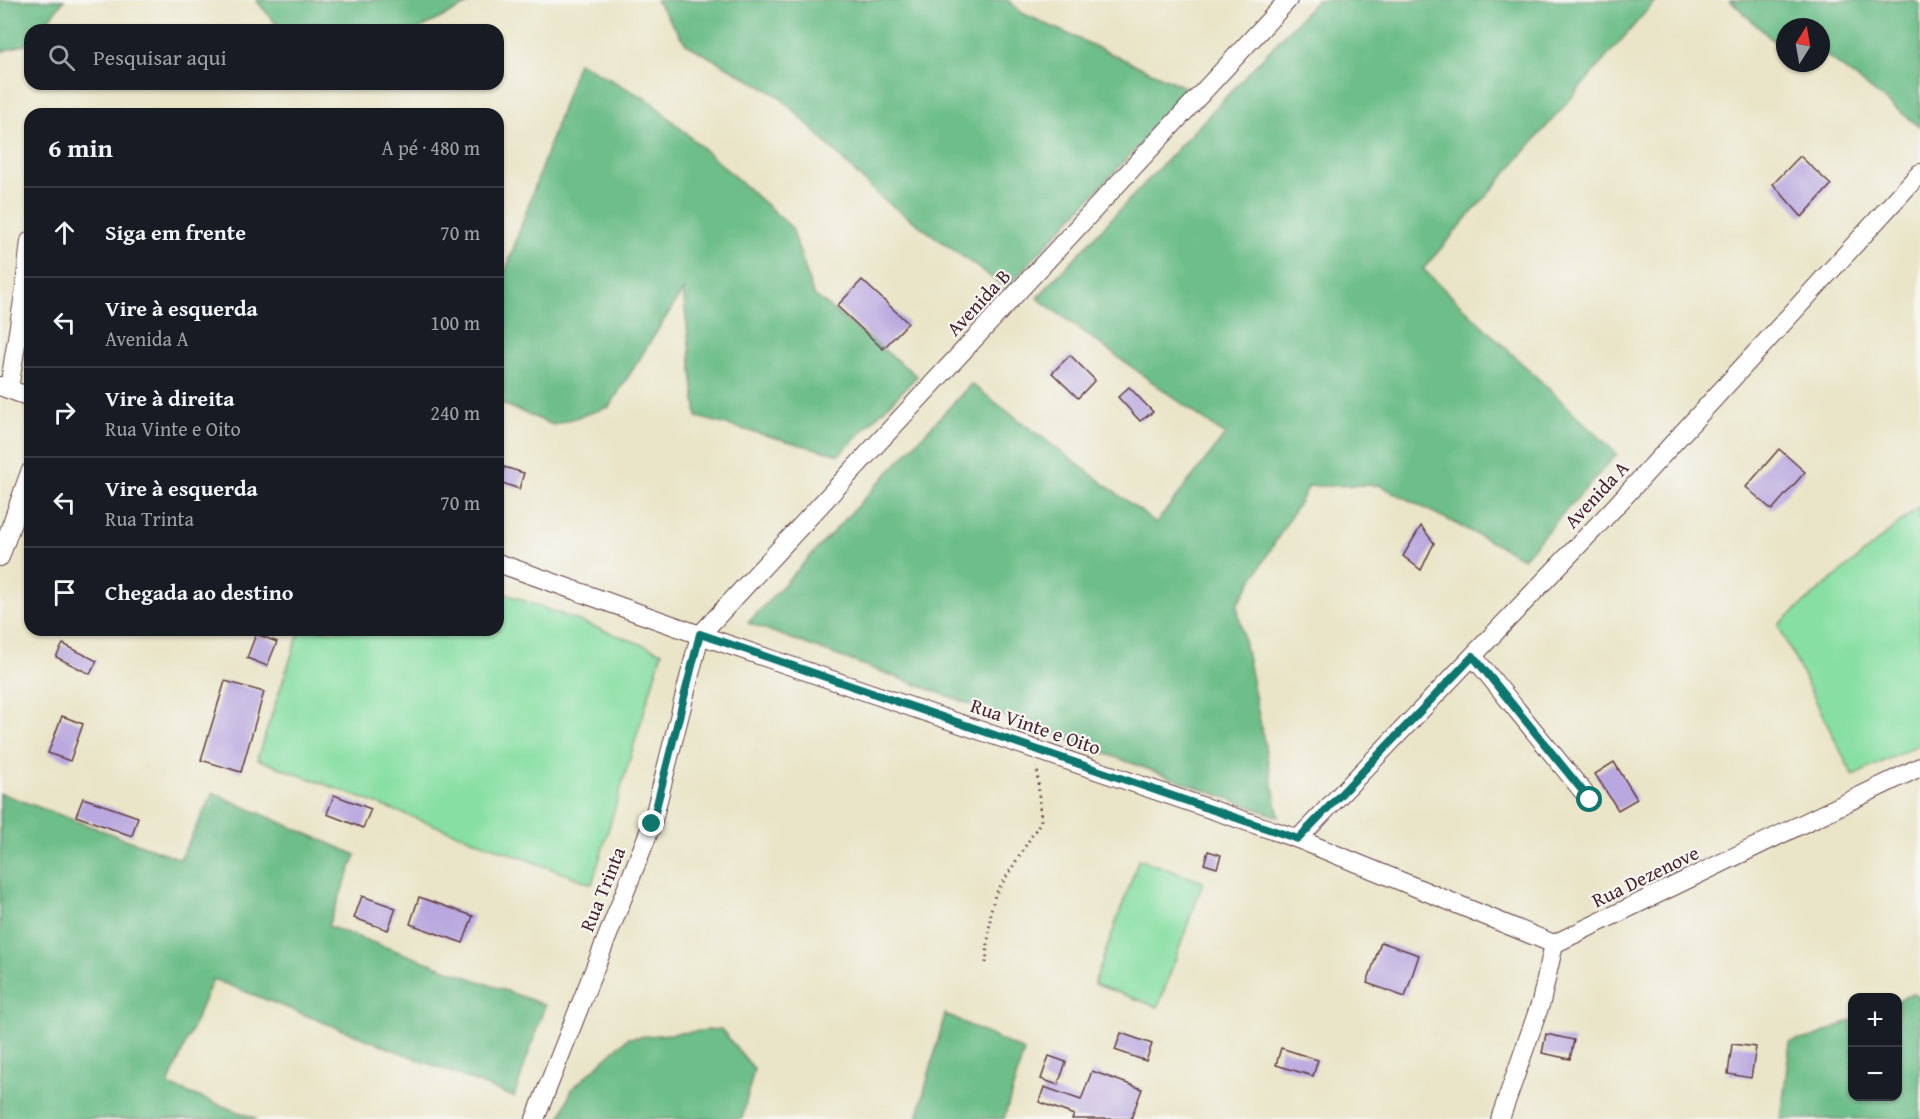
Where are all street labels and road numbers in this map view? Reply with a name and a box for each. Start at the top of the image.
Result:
street label: Avenida B [939,262,1017,342]
street label: Avenida A [1557,454,1635,534]
street label: Rua Vinte e Oito [967,690,1105,762]
street label: Rua Dezenove [1587,838,1703,914]
street label: Rua Trinta [572,842,632,936]

